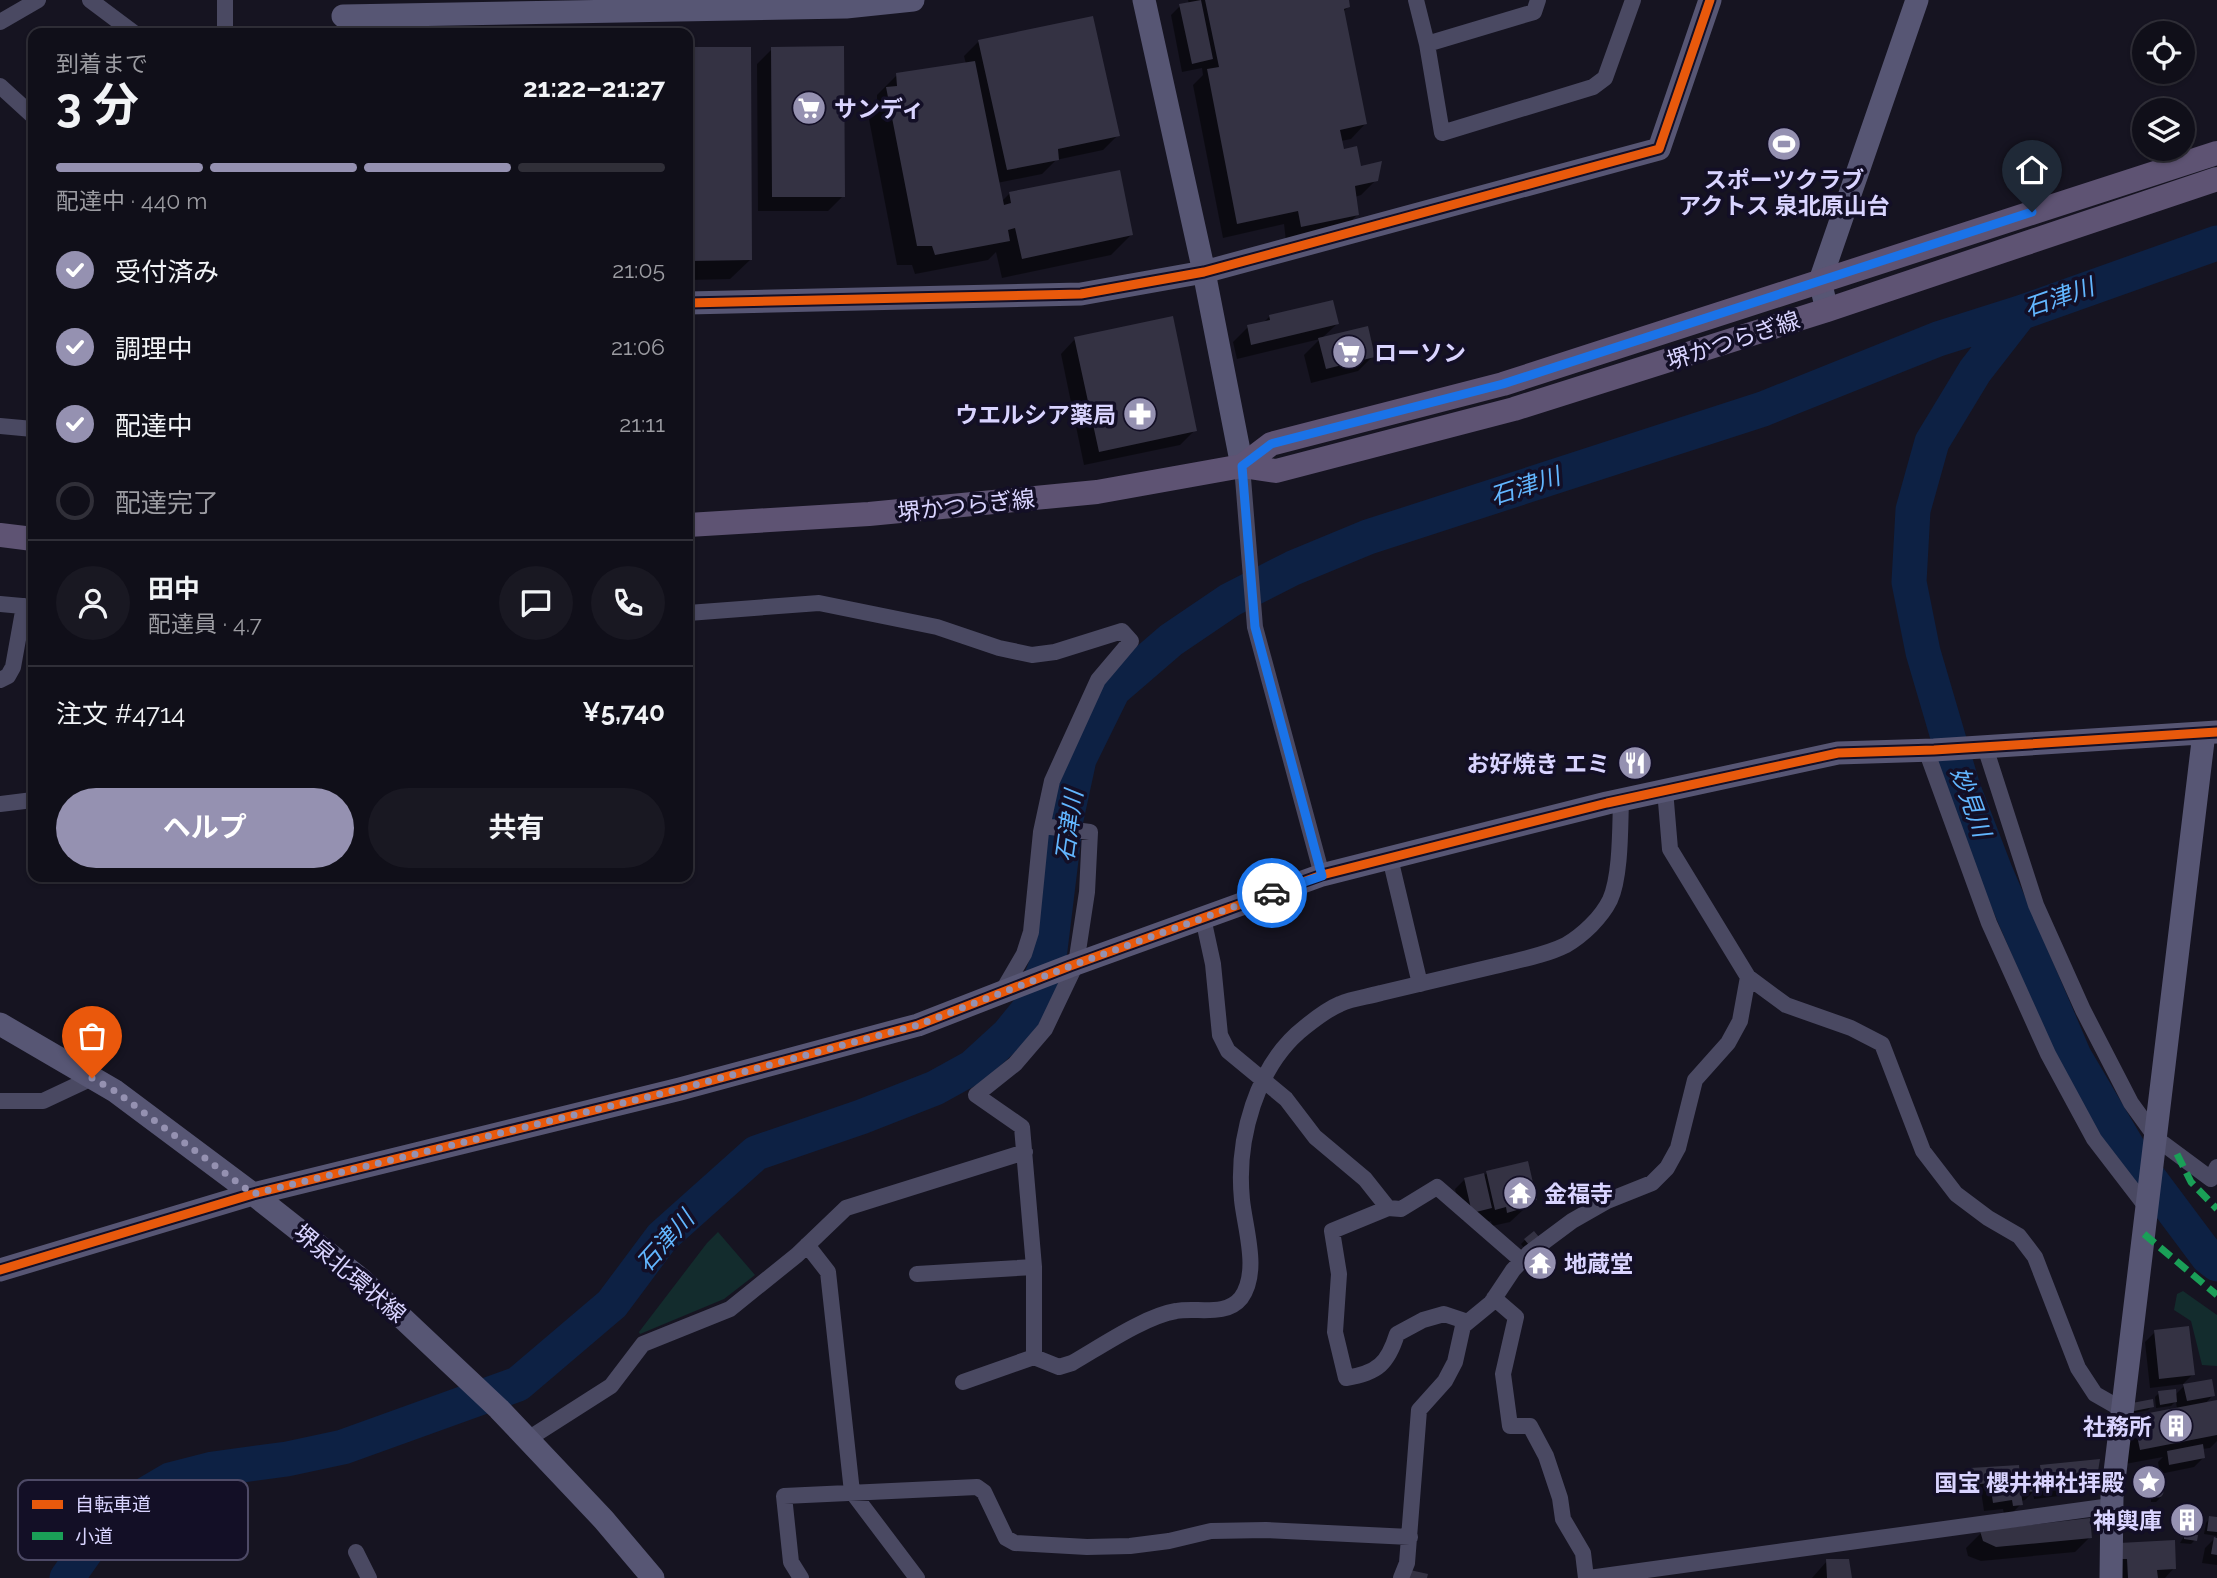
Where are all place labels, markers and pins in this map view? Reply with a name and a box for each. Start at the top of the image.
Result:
supermarket icon: サンディ [790,89,828,127]
place label: サンディ [834,95,924,122]
sports icon: スポーツクラブ アクトス 泉北原山台 [1765,125,1803,163]
pin [2002,140,2062,212]
place label: スポーツクラブ アクトス 泉北原山台 [1678,166,1890,219]
supermarket icon: ローソン [1330,333,1368,371]
place label: ローソン [1374,339,1466,366]
pharmacy icon: ウエルシア薬局 [1121,395,1159,433]
place label: ウエルシア薬局 [955,401,1116,428]
restaurant icon: お好焼き エミ [1616,744,1654,782]
place label: お好焼き エミ [1466,750,1610,777]
pin [62,1006,122,1078]
temple icon: 金福寺 [1501,1174,1539,1212]
place label: 金福寺 [1544,1180,1613,1207]
temple icon: 地蔵堂 [1521,1244,1559,1282]
place label: 地蔵堂 [1564,1250,1633,1277]
building icon: 社務所 [2157,1407,2195,1445]
place label: 社務所 [2083,1413,2152,1440]
place icon: 国宝 櫻井神社拝殿 [2130,1463,2168,1501]
place label: 国宝 櫻井神社拝殿 [1934,1469,2124,1496]
building icon: 神輿庫 [2168,1501,2206,1539]
place label: 神輿庫 [2093,1507,2162,1534]

